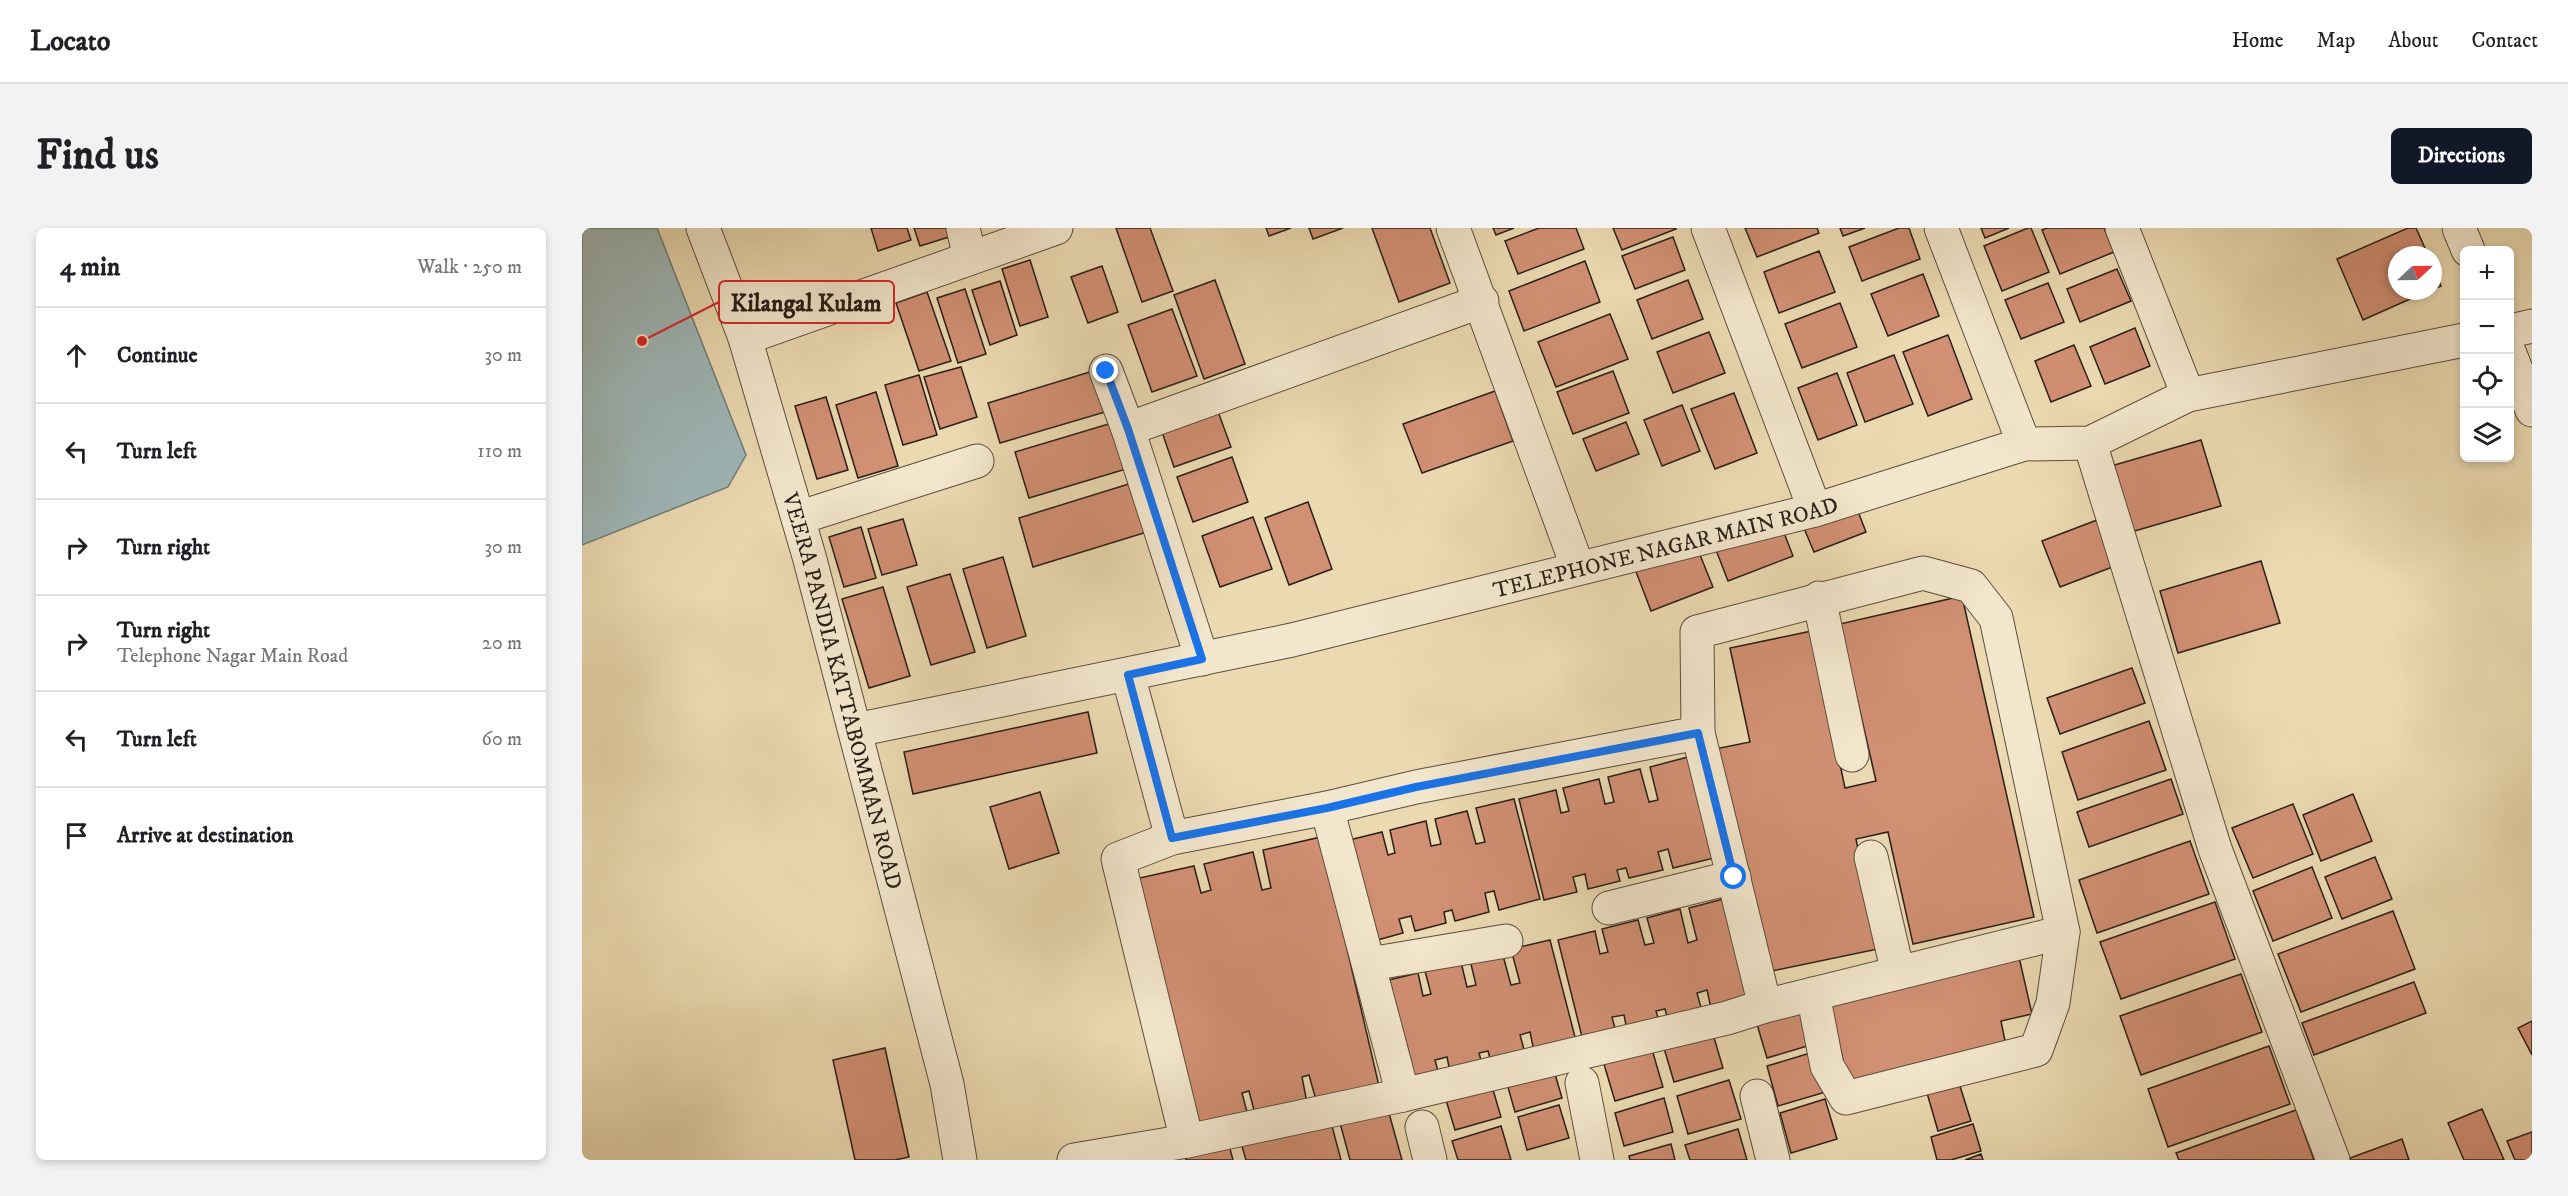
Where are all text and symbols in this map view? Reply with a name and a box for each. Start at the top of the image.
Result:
text: Locato [30,24,110,59]
text: Home [2232,28,2284,54]
text: Map [2317,28,2355,54]
text: About [2388,28,2439,54]
text: Contact [2472,28,2538,54]
button: Directions [2391,128,2532,184]
text: Find us [36,130,159,182]
north arrow [2388,246,2442,300]
map controls [2460,246,2514,462]
button: + [2460,246,2514,300]
text: 4 min [60,251,120,284]
text: Walk · 250 m [417,255,522,280]
callout: Kilangal Kulam [719,281,894,323]
text: Kilangal Kulam [731,289,881,319]
button: − [2460,300,2514,354]
icon: ahead [60,339,93,372]
text: Continue [117,342,198,369]
text: 30 m [484,343,522,368]
button: locate [2460,354,2514,408]
route end [1092,357,1118,383]
button: layers [2460,408,2514,462]
icon: left [60,435,93,468]
text: Turn left [117,438,197,465]
text: 110 m [477,439,522,464]
street label: VEERA PANDIA KATTABOMMAN ROAD [776,489,908,892]
street label: TELEPHONE NAGAR MAIN ROAD [1490,492,1842,605]
icon: right [60,531,93,564]
text: Turn right [117,534,210,561]
text: 30 m [484,535,522,560]
text: Turn right [117,617,210,644]
icon: right [60,627,93,660]
text: 20 m [482,631,522,656]
text: Telephone Nagar Main Road [117,644,348,669]
icon: left [60,723,93,756]
text: Turn left [117,726,197,753]
text: 60 m [482,727,522,752]
icon: arrive [60,819,93,852]
text: Arrive at destination [117,822,294,849]
route start [1720,863,1746,889]

